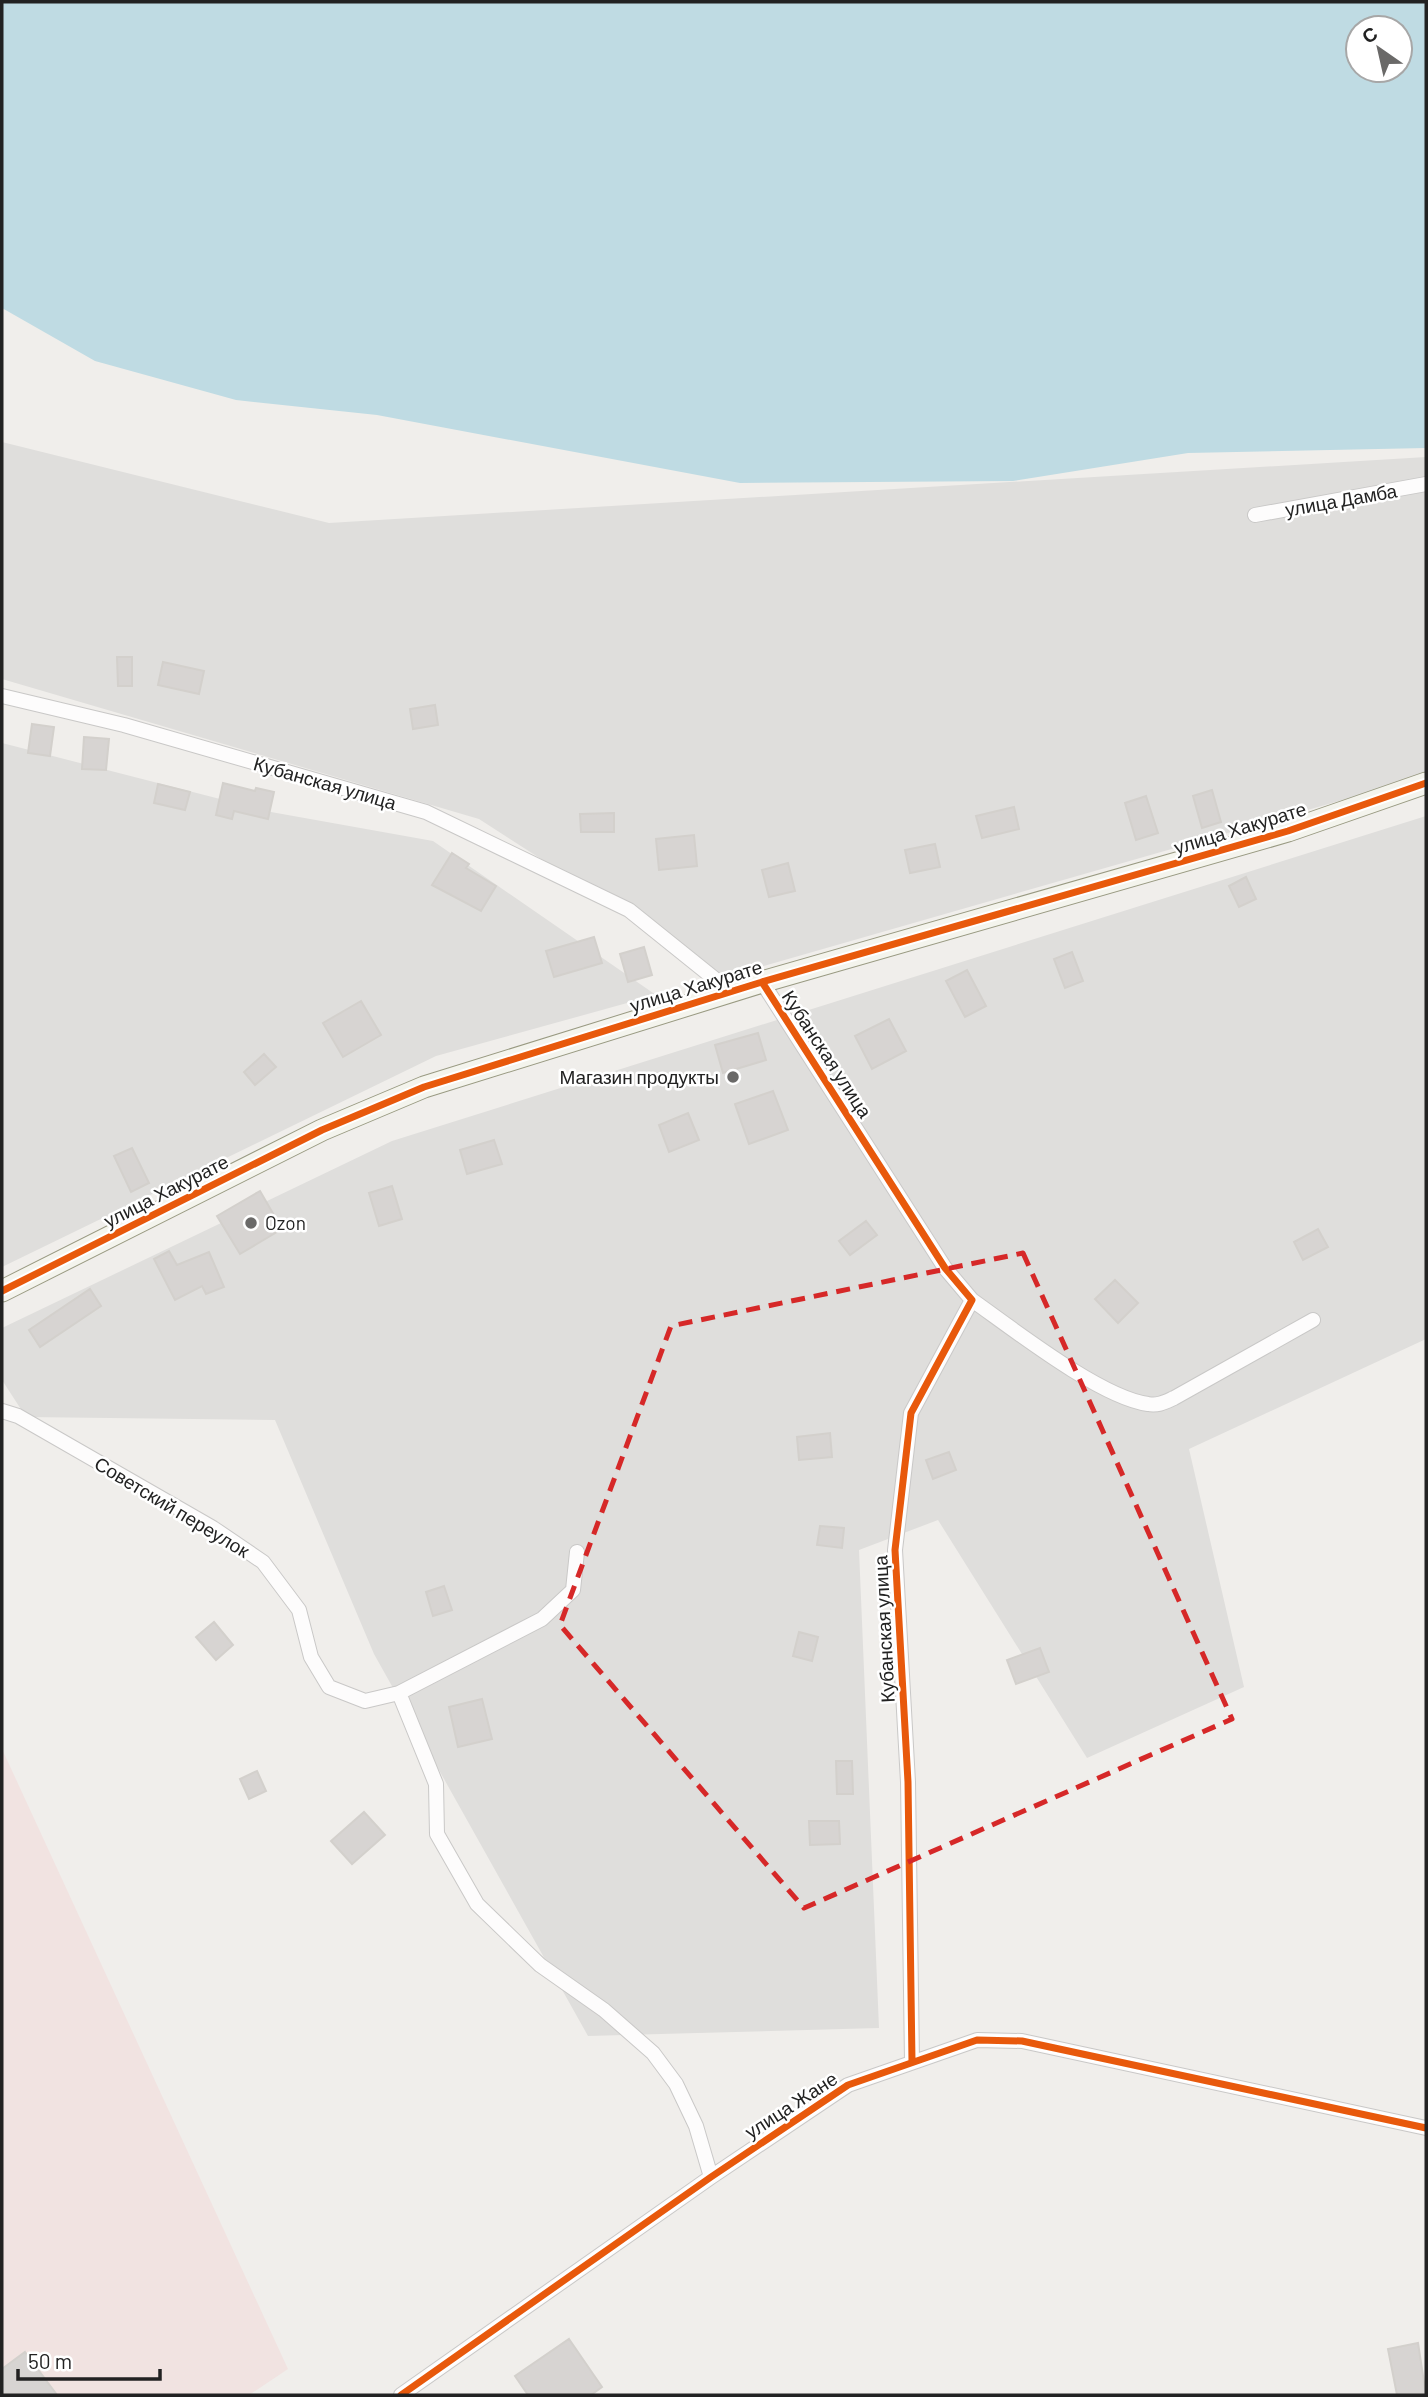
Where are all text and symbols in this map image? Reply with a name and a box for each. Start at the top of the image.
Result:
north arrow [1344,14,1414,84]
text: С [1357,21,1382,48]
street label: улица Дамба [1283,478,1399,521]
street label: Кубанская улица [251,751,400,814]
street label: улица Хакурате [1171,797,1309,859]
street label: улица Хакурате [627,955,765,1017]
street label: Кубанская улица [778,986,877,1122]
place label: Магазин продукты [559,1065,719,1088]
marker: Магазин продукты [725,1069,741,1085]
street label: улица Хакурате [100,1149,232,1232]
place label: Ozon [265,1211,306,1234]
marker: Ozon [243,1215,259,1231]
street label: Советский переулок [91,1451,254,1562]
street label: Кубанская улица [868,1554,899,1703]
street label: улица Жане [740,2066,841,2143]
scale bar [18,2338,159,2382]
text: 50 m [28,2348,72,2373]

